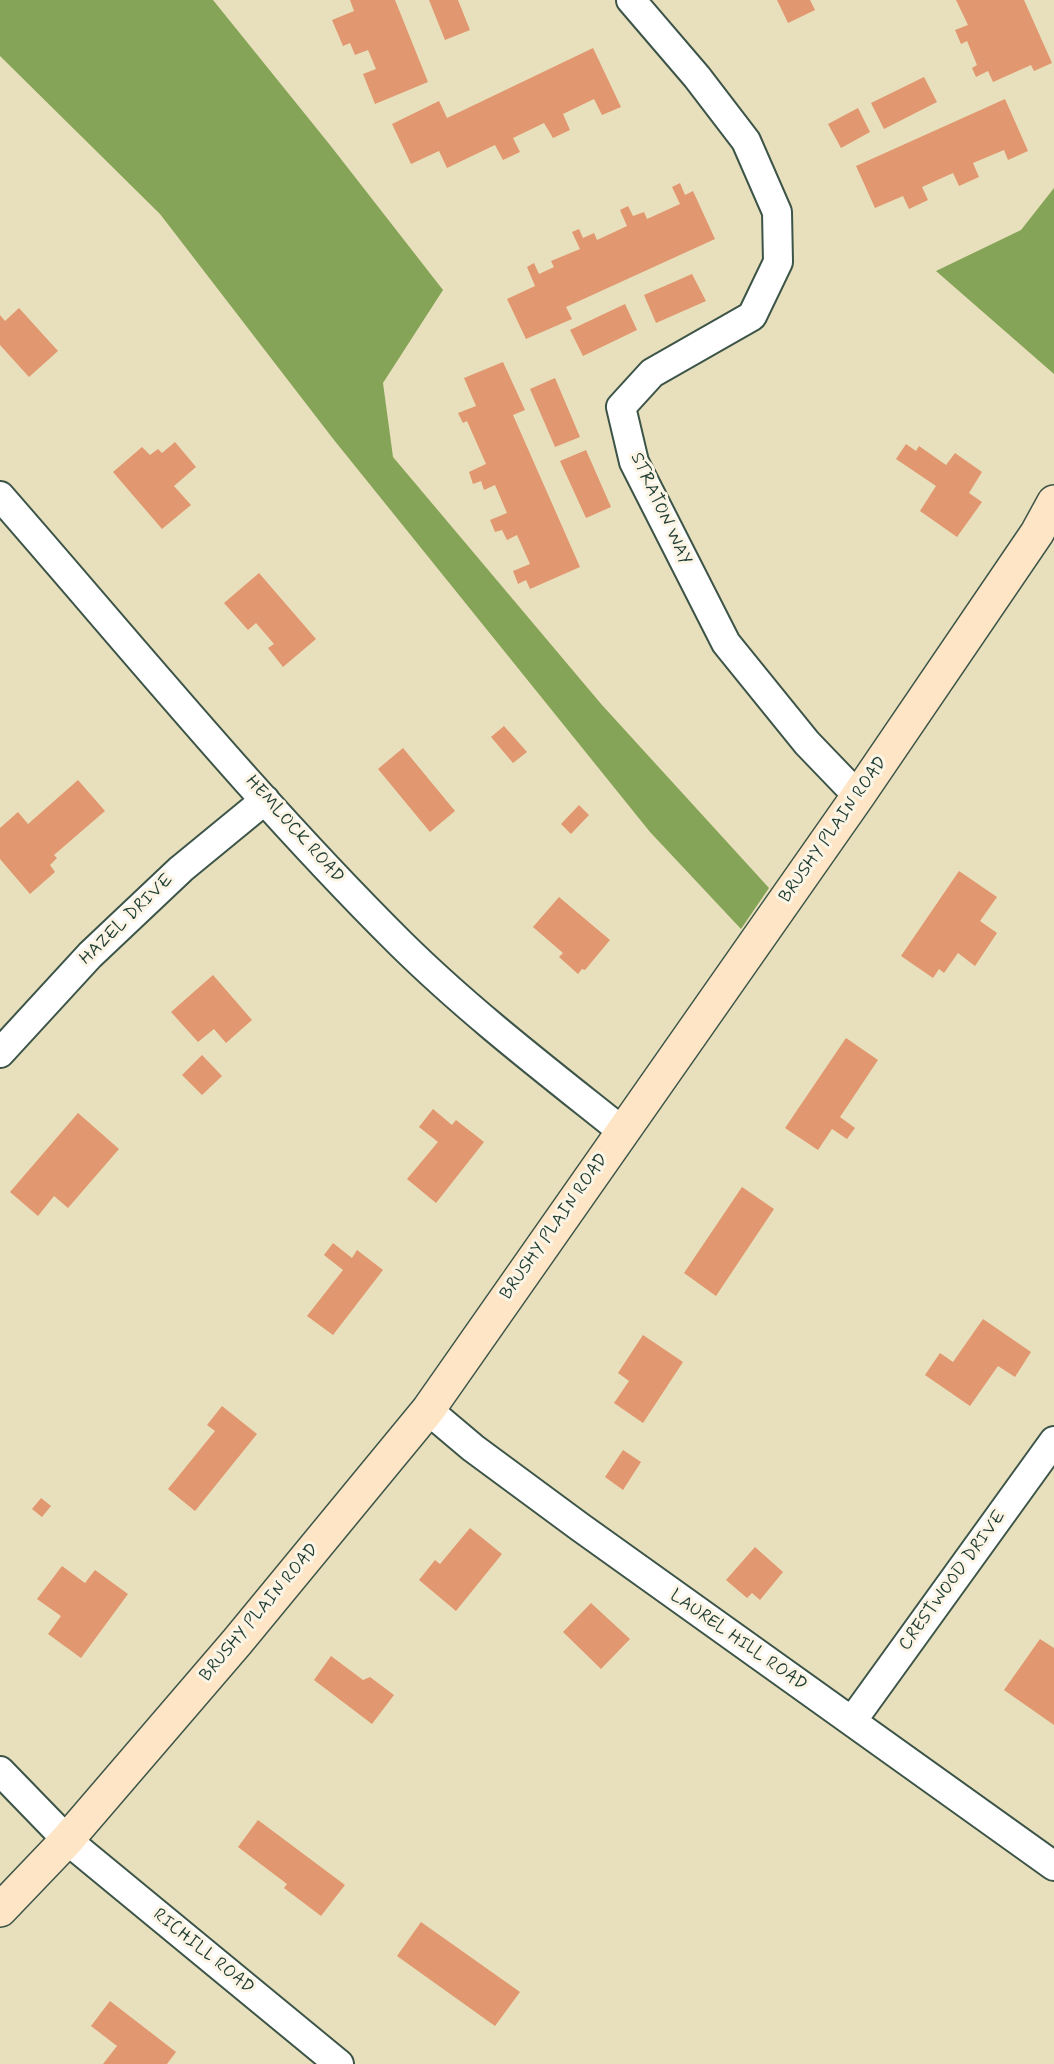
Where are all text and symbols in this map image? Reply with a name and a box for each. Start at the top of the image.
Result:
street label: STRATON WAY [625,449,695,569]
street label: BRUSHY PLAIN ROAD [775,753,893,907]
street label: HEMLOCK ROAD [240,772,348,888]
street label: HAZEL DRIVE [76,870,178,970]
street label: BRUSHY PLAIN ROAD [496,1150,614,1304]
street label: CRESTWOOD DRIVE [895,1507,1011,1655]
street label: BRUSHY PLAIN ROAD [196,1540,324,1686]
street label: LAUREL HILL ROAD [665,1586,811,1696]
street label: RICHILL ROAD [148,1905,258,1999]

